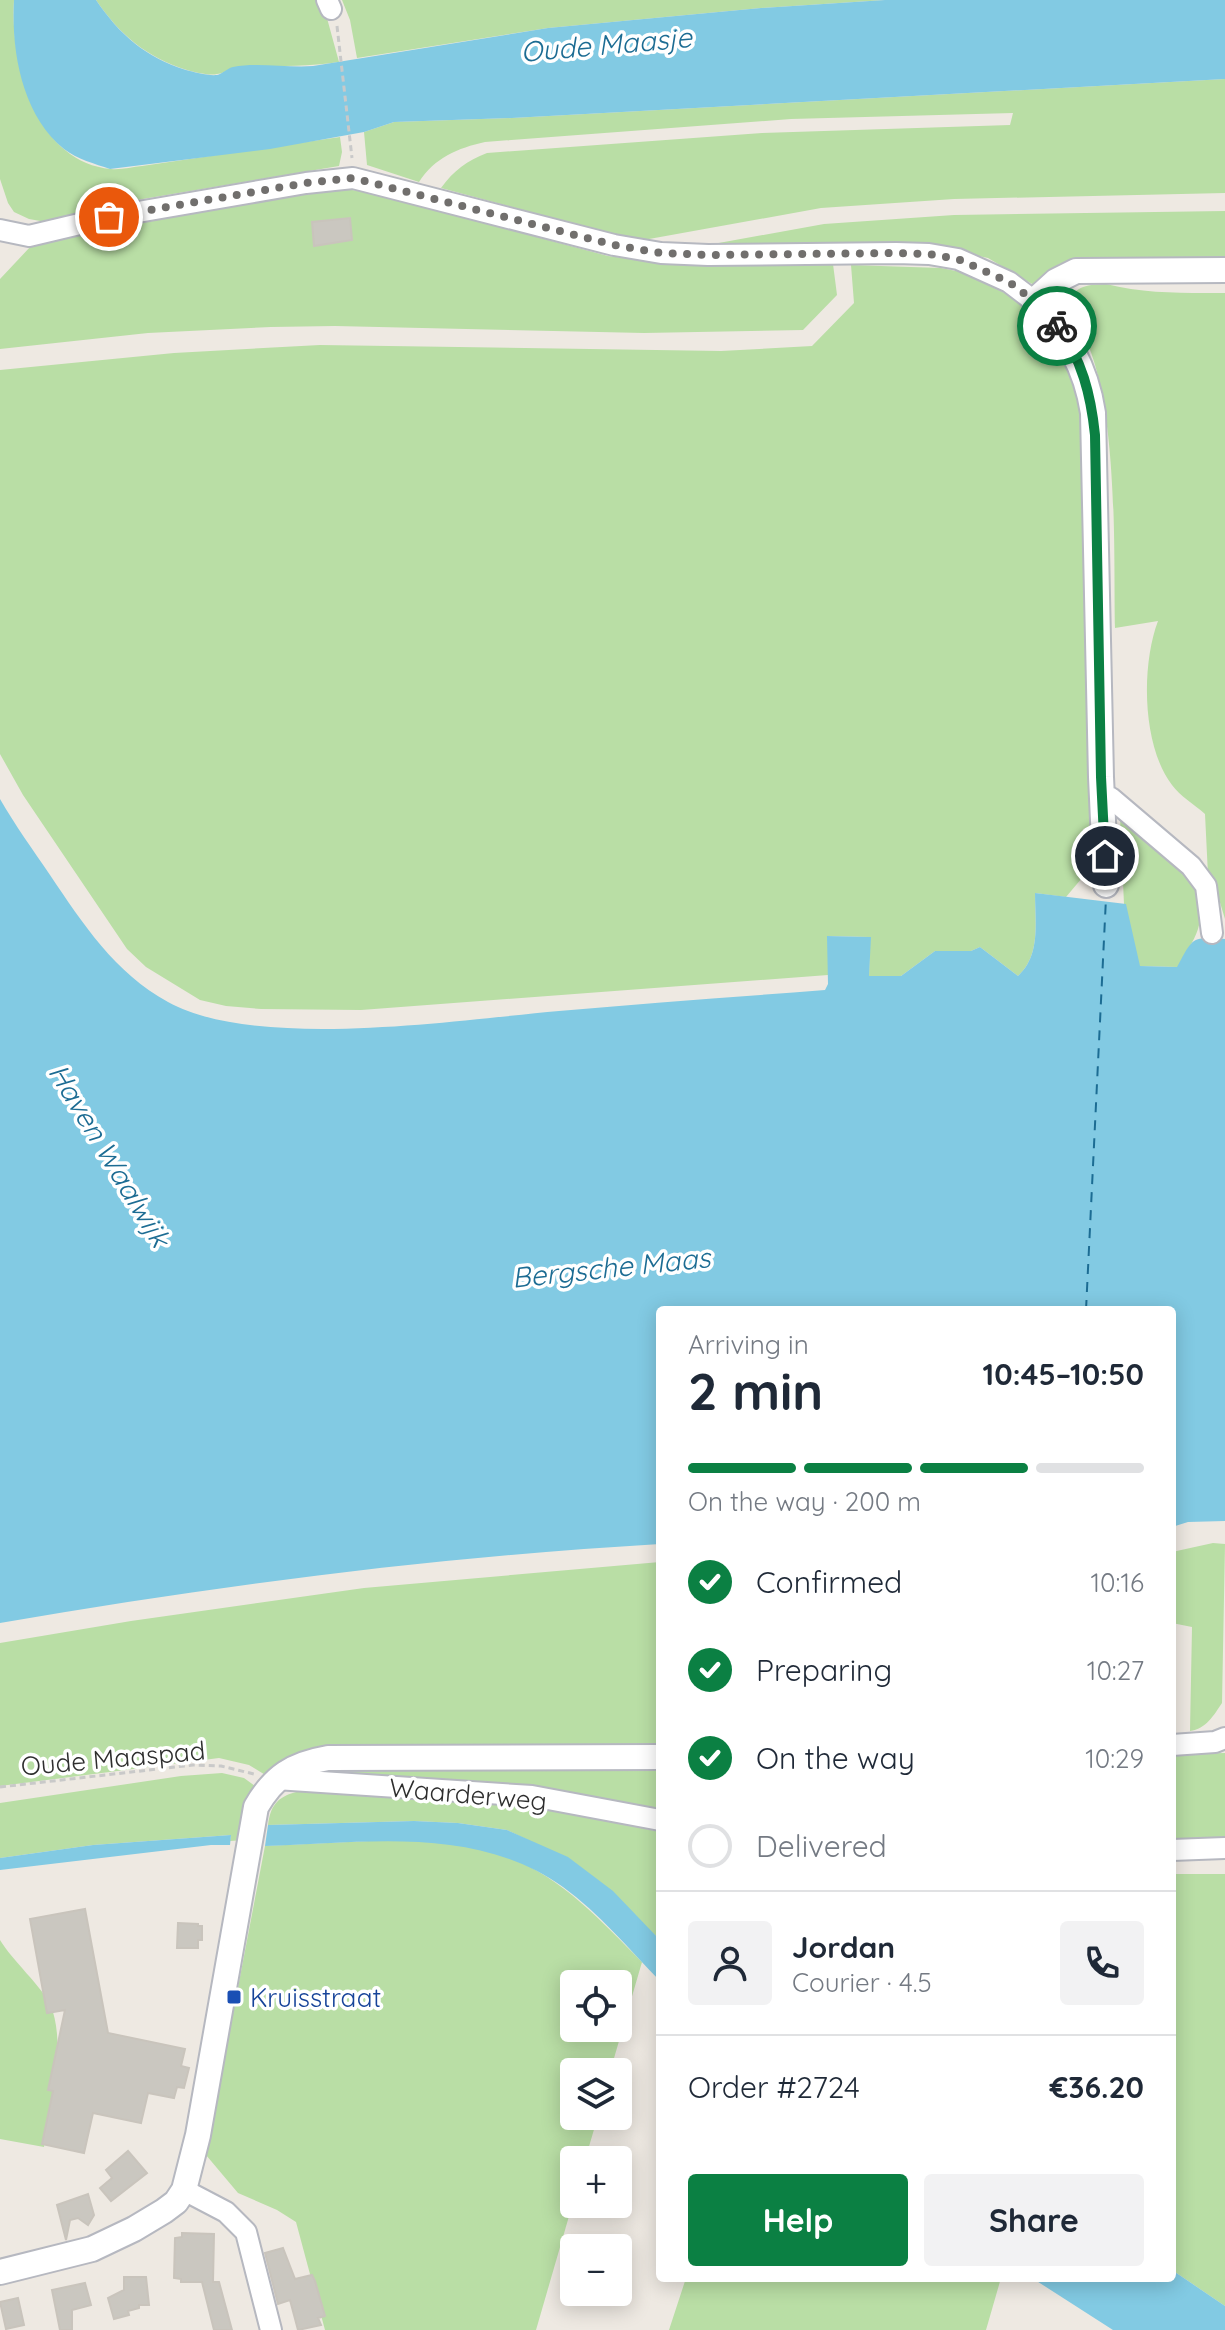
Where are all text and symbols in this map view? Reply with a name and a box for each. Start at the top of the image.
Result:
water label: Oude Maasje [519,19,694,69]
pin [75,183,143,251]
icon: bag [87,195,131,239]
courier [1017,286,1097,366]
icon: bike [1035,304,1079,348]
pin [1071,822,1139,890]
icon: home [1083,834,1127,878]
water label: Haven Waalwijk [42,1057,180,1256]
water label: Bergsche Maas [510,1239,714,1295]
text: Arriving in [688,1328,809,1361]
text: 10:45–10:50 [983,1355,1144,1393]
text: 2 min [688,1358,823,1423]
text: On the way · 200 m [688,1485,921,1518]
icon: check [688,1560,732,1604]
text: Confirmed [756,1563,902,1601]
text: 10:16 [1090,1566,1144,1599]
icon: check [688,1648,732,1692]
text: Preparing [756,1651,892,1689]
text: 10:27 [1087,1654,1144,1687]
street label: Oude Maaspad [19,1734,207,1782]
icon: check [688,1736,732,1780]
text: On the way [756,1739,915,1777]
text: 10:29 [1085,1742,1144,1775]
street label: Waarderweg [388,1771,548,1817]
text: Delivered [756,1827,887,1865]
button: person [688,1921,772,2005]
button: phone [1060,1921,1144,2005]
text: Jordan [792,1928,895,1966]
text: Courier · 4.5 [792,1966,932,1999]
map controls [560,1970,632,2306]
button: locate [560,1970,632,2042]
place label: Kruisstraat [250,1981,381,2014]
marker: Kruisstraat [225,1988,243,2006]
button: layers [560,2058,632,2130]
text: Order #2724 [688,2068,860,2106]
text: €36.20 [1050,2068,1144,2106]
button: + [560,2146,632,2218]
button: Help [688,2174,908,2266]
button: Share [924,2174,1144,2266]
button: − [560,2234,632,2306]

